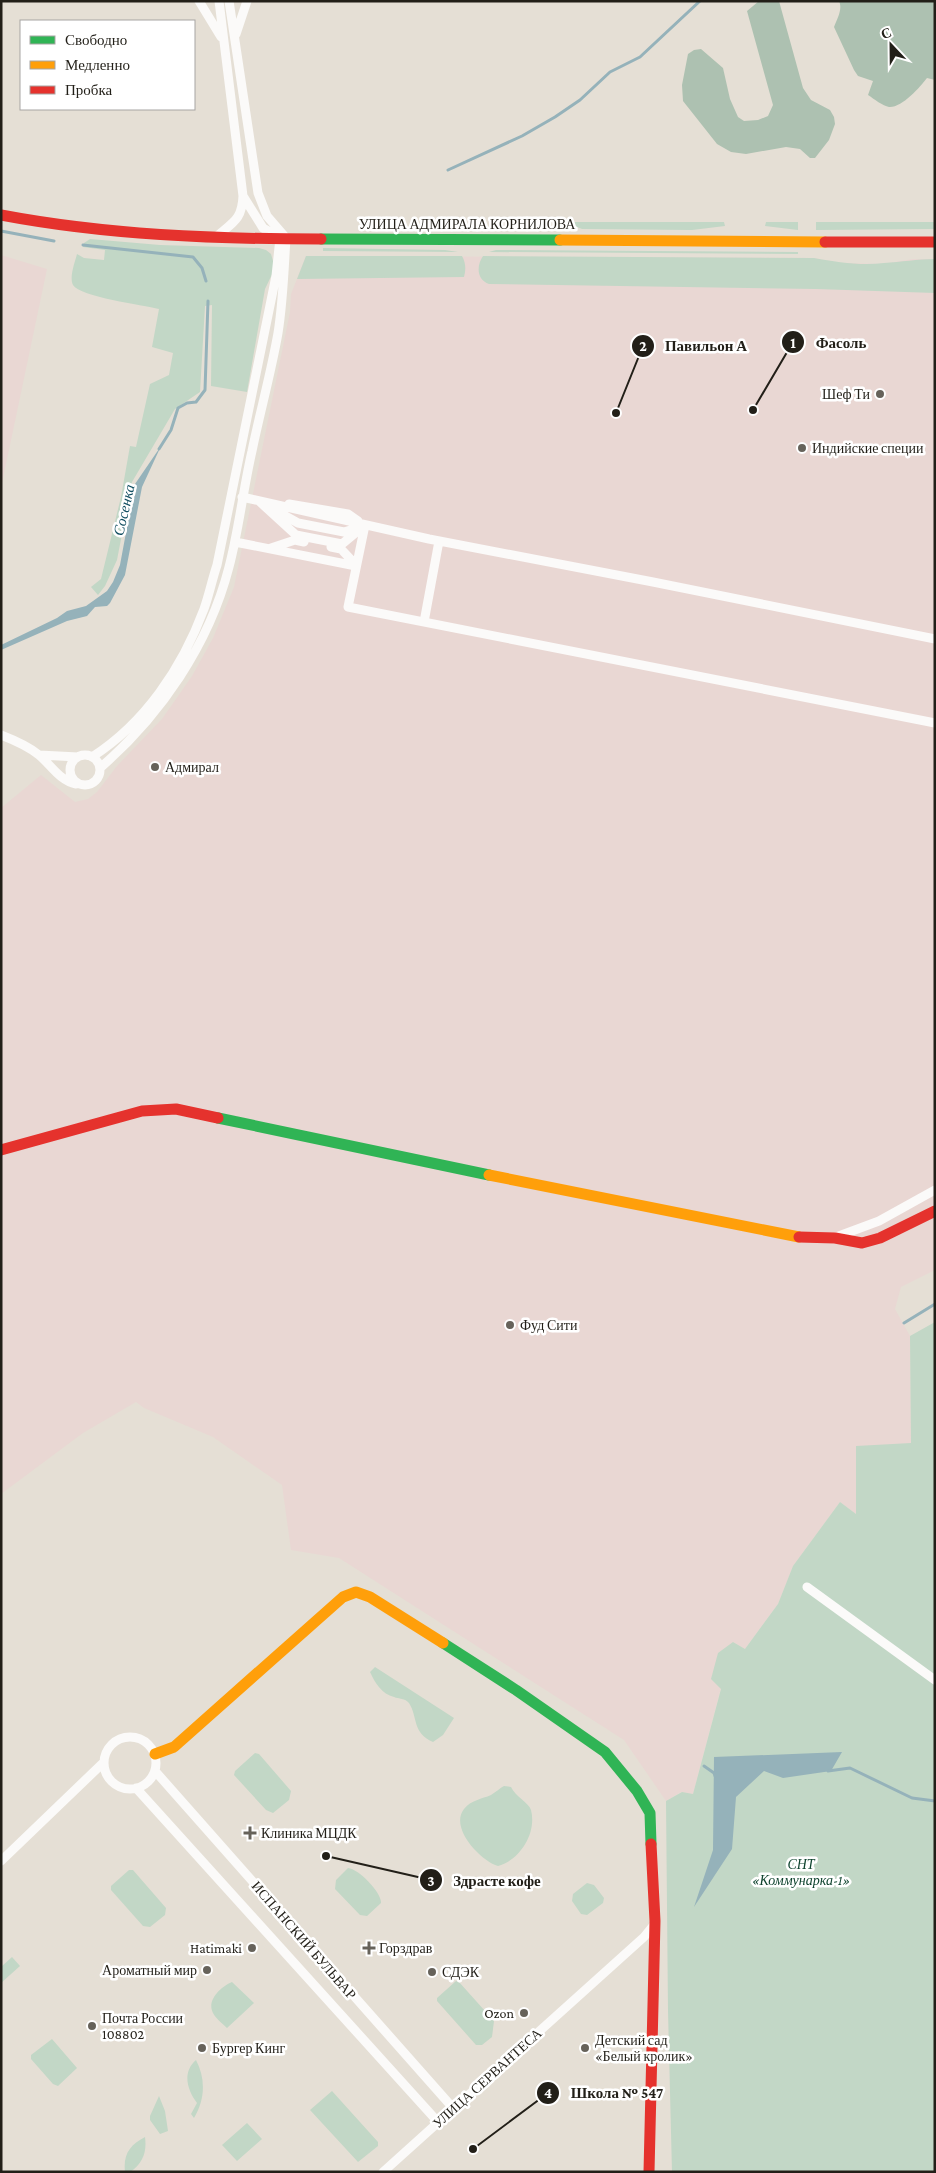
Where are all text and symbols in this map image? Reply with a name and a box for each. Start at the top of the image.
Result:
legend [20,20,195,110]
north arrow [866,20,916,70]
text: С [878,24,894,42]
text: Свободно [65,32,127,48]
text: Медленно [65,57,130,73]
text: Пробка [65,82,113,98]
street label: УЛИЦА АДМИРАЛА КОРНИЛОВА [359,216,576,232]
callout: Фасоль [781,327,877,357]
callout: Павильон А [630,331,757,361]
text: 1 [790,335,796,351]
text: Фасоль [816,335,866,351]
text: 2 [639,338,647,354]
text: Павильон А [665,338,747,354]
place label: Шеф Ти [822,386,871,402]
marker: Шеф Ти [874,388,886,400]
place label: Индийские специи [812,440,924,456]
marker: Индийские специи [796,442,808,454]
water label: Сосенка [110,483,138,537]
place label: Адмирал [165,759,219,775]
marker: Адмирал [149,761,161,773]
place label: Фуд Сити [520,1317,578,1333]
marker: Фуд Сити [504,1319,516,1331]
place label: Клиника МЦДК [261,1825,357,1841]
marker: Клиника МЦДК [243,1826,257,1840]
park label: СНТ «Коммунарка-1» [752,1856,850,1888]
callout: Здрасте кофе [418,1865,551,1895]
text: 3 [427,1873,435,1889]
text: Здрасте кофе [453,1873,541,1889]
street label: ИСПАНСКИЙ БУЛЬВАР [248,1878,360,2002]
place label: Hatimaki [190,1940,242,1956]
place label: Горздрав [379,1940,433,1956]
marker: Hatimaki [246,1942,258,1954]
marker: Горздрав [363,1942,375,1954]
place label: Ароматный мир [102,1962,197,1978]
marker: Ароматный мир [201,1964,213,1976]
place label: СДЭК [442,1964,480,1980]
marker: СДЭК [426,1966,438,1978]
place label: Ozon [484,2005,514,2021]
marker: Ozon [518,2007,530,2019]
place label: Почта России 108802 [102,2010,184,2042]
marker: Почта России 108802 [86,2020,98,2032]
street label: УЛИЦА СЕРВАНТЕСА [429,2024,545,2131]
place label: Детский сад «Белый кролик» [595,2032,693,2064]
place label: Бургер Кинг [212,2040,285,2056]
marker: Бургер Кинг [196,2042,208,2054]
marker: Детский сад «Белый кролик» [579,2042,591,2054]
callout: Школа № 547 [536,2078,673,2108]
text: 4 [544,2085,552,2101]
text: Школа № 547 [571,2085,663,2101]

